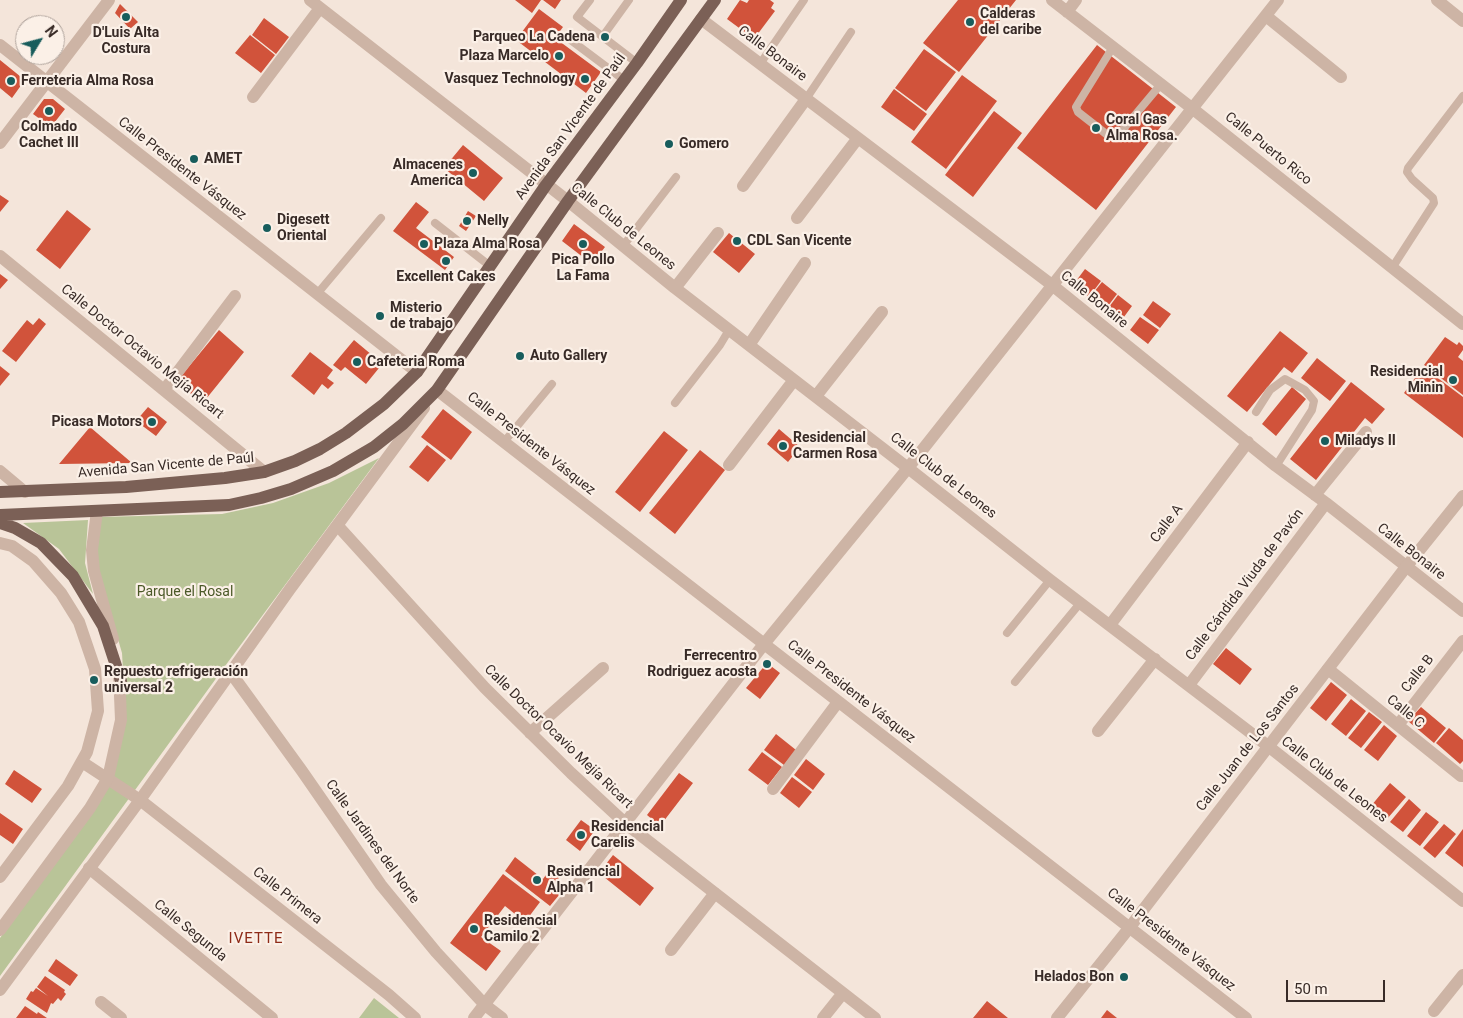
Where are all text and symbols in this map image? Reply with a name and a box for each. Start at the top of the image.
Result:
place label: Calderas del caribe [980,6,1042,38]
marker: D'Luis Alta Costura [120,11,132,23]
north arrow [15,15,65,65]
marker: Calderas del caribe [964,16,976,28]
text: N [42,23,61,40]
street label: Calle Bonaire [734,23,810,85]
place label: D'Luis Alta Costura [93,25,159,58]
place label: Parqueo La Cadena [473,29,595,45]
marker: Parqueo La Cadena [599,31,611,43]
place label: Plaza Marcelo [459,48,549,64]
marker: Plaza Marcelo [553,50,565,62]
street label: Avenida San Vicente de Paúl [512,51,630,203]
place label: Vasquez Technology [444,71,575,87]
place label: Ferreteria Alma Rosa [21,73,154,89]
marker: Vasquez Technology [579,73,591,85]
marker: Ferreteria Alma Rosa [5,75,17,87]
marker: Colmado Cachet III [43,105,55,117]
street label: Calle Puerto Rico [1221,109,1315,189]
place label: Coral Gas Alma Rosa. [1106,112,1178,144]
street label: Calle Presidente Vásquez [115,114,249,224]
place label: Colmado Cachet III [19,119,79,152]
marker: Coral Gas Alma Rosa. [1090,122,1102,134]
place label: Gomero [679,136,729,152]
marker: Gomero [663,138,675,150]
place label: AMET [204,151,242,167]
marker: AMET [188,153,200,165]
place label: Almacenes America [393,157,463,190]
marker: Almacenes America [467,167,479,179]
street label: Calle Club de Leones [567,180,679,274]
place label: Digesett Oriental [277,212,330,244]
place label: Nelly [477,213,509,229]
marker: Nelly [461,215,473,227]
marker: Digesett Oriental [261,222,273,234]
place label: CDL San Vicente [747,233,852,249]
marker: CDL San Vicente [731,235,743,247]
place label: Plaza Alma Rosa [434,236,540,252]
marker: Plaza Alma Rosa [418,238,430,250]
marker: Pica Pollo La Fama [577,238,589,250]
place label: Pica Pollo La Fama [551,252,615,284]
marker: Excellent Cakes [440,255,452,267]
street label: Calle Bonaire [1057,268,1131,332]
place label: Excellent Cakes [396,269,496,285]
street label: Calle Doctor Octavio Mejía Ricart [57,281,227,423]
place label: Misterio de trabajo [390,300,453,332]
marker: Misterio de trabajo [374,310,386,322]
place label: Auto Gallery [530,348,607,364]
marker: Auto Gallery [514,350,526,362]
place label: Cafeteria Roma [367,354,465,370]
marker: Cafeteria Roma [351,356,363,368]
place label: Residencial Minin [1370,364,1443,397]
marker: Residencial Minin [1447,374,1459,386]
street label: Calle Presidente Vásquez [464,389,598,499]
place label: Picasa Motors [51,414,142,430]
marker: Picasa Motors [146,416,158,428]
street label: Calle Club de Leones [887,429,999,523]
place label: Residencial Carmen Rosa [793,430,877,462]
place label: Miladys II [1335,433,1396,449]
marker: Miladys II [1319,435,1331,447]
marker: Residencial Carmen Rosa [777,440,789,452]
street label: Avenida San Vicente de Paúl [77,450,255,482]
street label: Calle A [1147,502,1187,546]
street label: Calle Cándida Viuda de Pavón [1182,506,1308,664]
street label: Calle Bonaire [1374,520,1448,584]
park label: Parque el Rosal [137,584,233,600]
street label: Calle Presidente Vásquez [784,637,918,747]
place label: Ferrecentro Rodriguez acosta [647,648,757,680]
street label: Calle B [1398,652,1438,696]
marker: Ferrecentro Rodriguez acosta [761,658,773,670]
street label: Calle Doctor Ocavio Mejía Ricart [480,662,636,812]
place label: Repuesto refrigeración universal 2 [104,664,248,696]
marker: Repuesto refrigeración universal 2 [88,674,100,686]
street label: Calle Juan de Los Santos [1193,681,1303,815]
street label: Calle C [1383,692,1427,732]
street label: Calle Club de Leones [1278,733,1390,827]
street label: Calle Jardines del Norte [321,777,423,907]
place label: Residencial Carelis [591,819,664,852]
marker: Residencial Carelis [575,829,587,841]
street label: Calle Primera [249,864,325,928]
place label: Residencial Alpha 1 [547,864,620,896]
marker: Residencial Alpha 1 [531,874,543,886]
street label: Calle Presidente Vásquez [1104,885,1238,995]
street label: Calle Segunda [150,896,230,966]
place label: Residencial Camilo 2 [484,913,557,946]
marker: Residencial Camilo 2 [468,923,480,935]
district label: IVETTE [228,930,284,948]
place label: Helados Bon [1034,969,1114,985]
scale bar [1288,970,1387,1002]
marker: Helados Bon [1118,971,1130,983]
text: 50 m [1294,980,1328,998]

